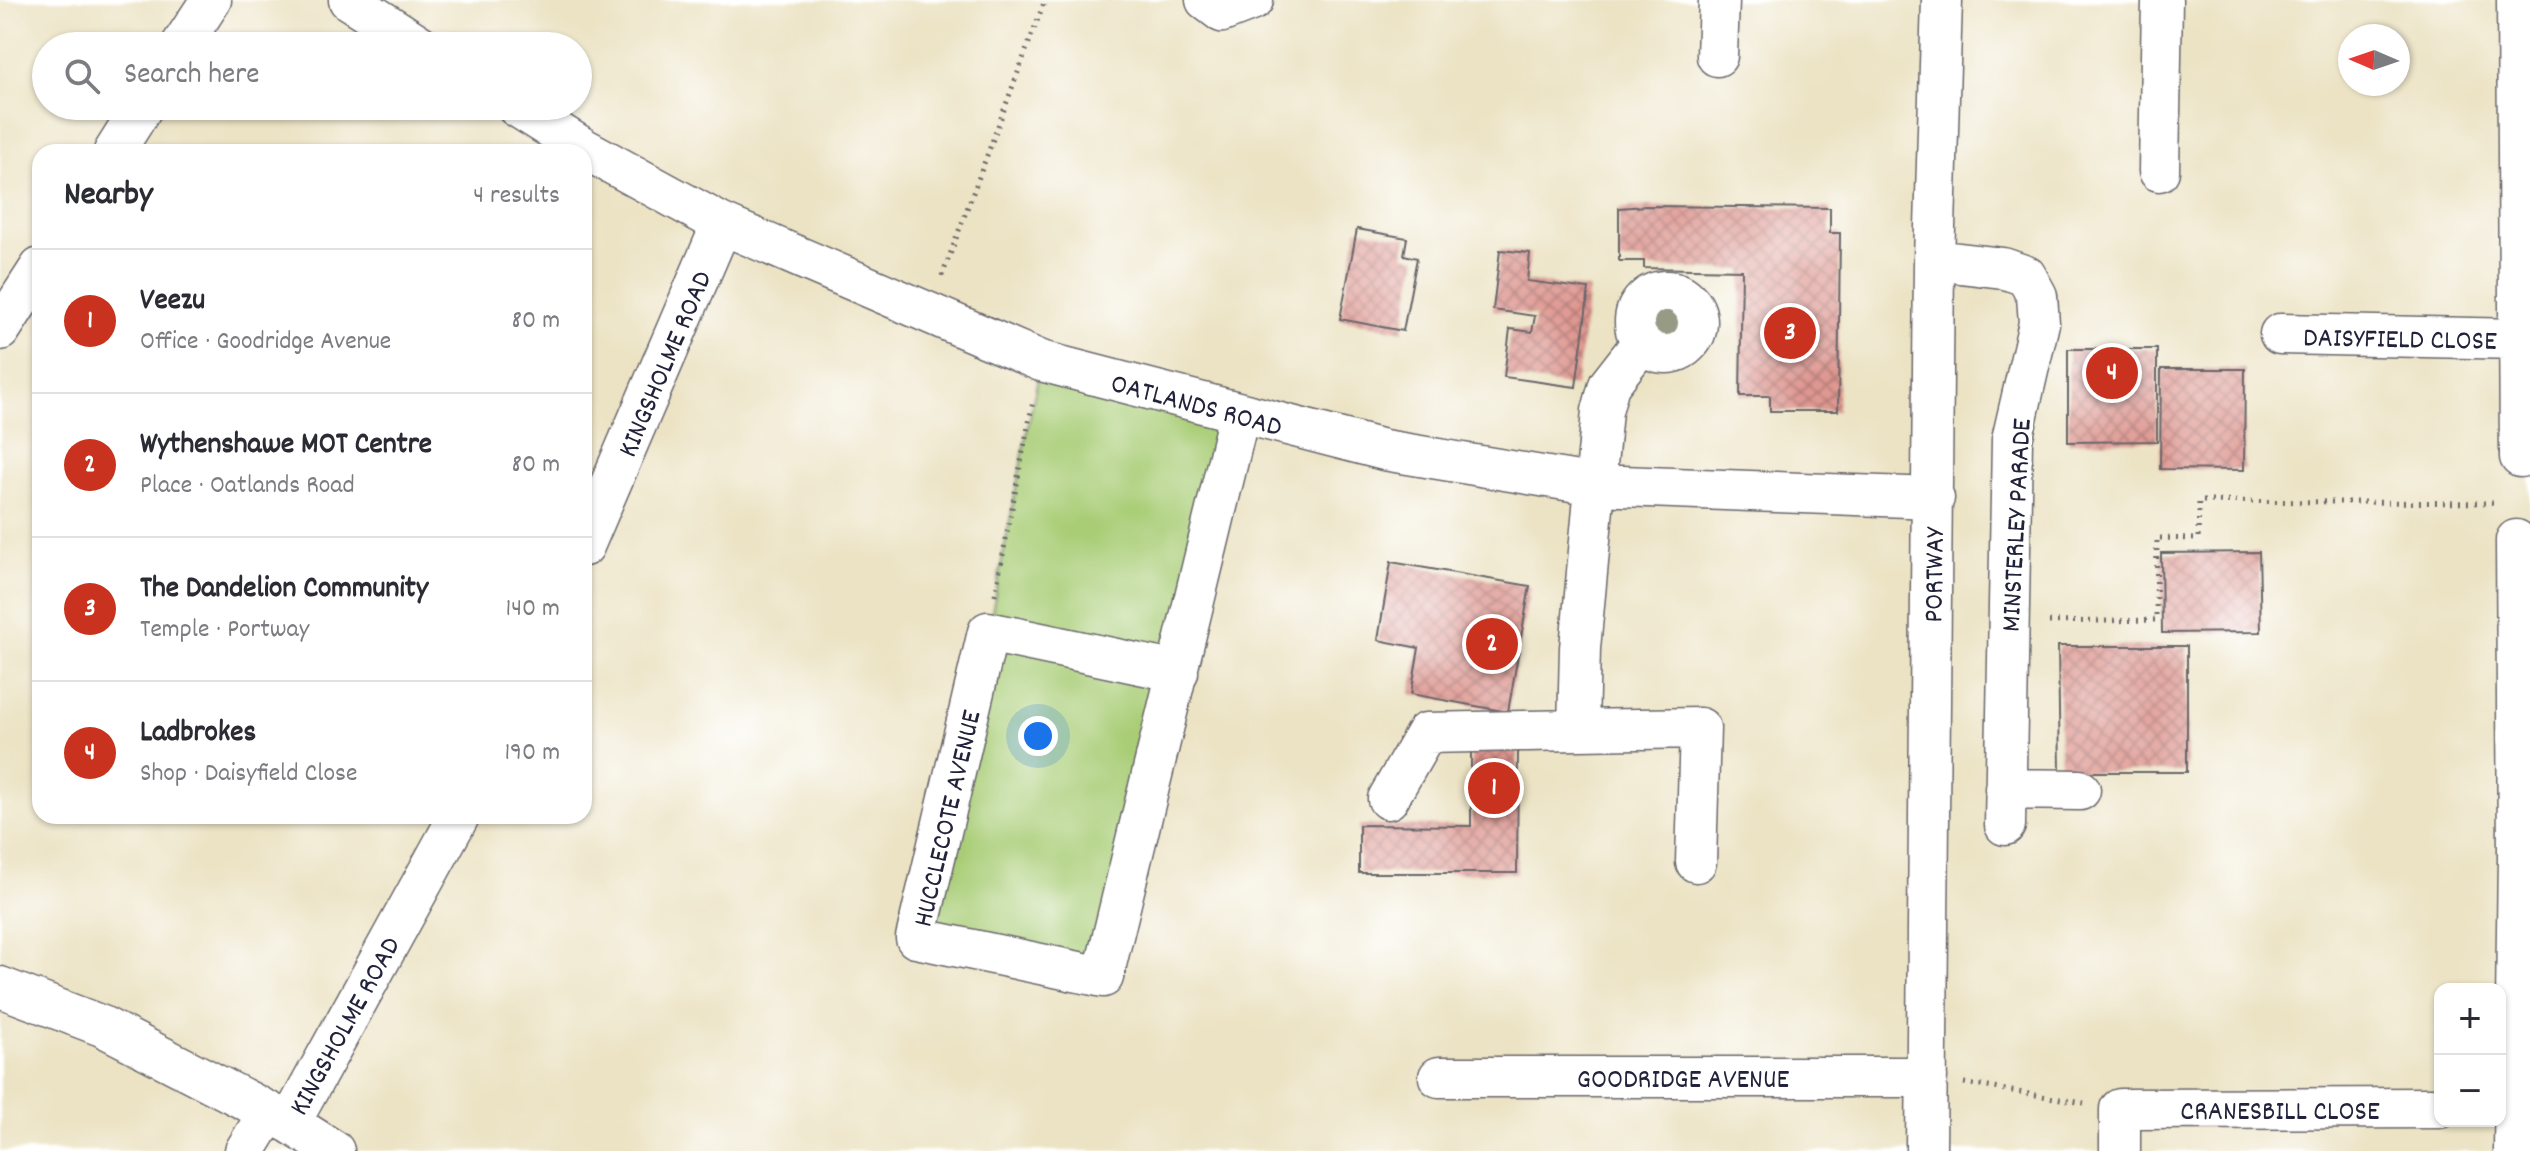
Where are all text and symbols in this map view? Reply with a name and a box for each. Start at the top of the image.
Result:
north arrow [2338,24,2410,96]
search box [32,32,592,120]
icon: search [60,54,104,98]
text: Search here [124,55,260,98]
text: Nearby [64,172,153,221]
text: 4 results [473,178,560,215]
street label: KINGSHOLME ROAD [610,266,725,464]
text: Veezu [140,281,205,324]
text: 1 [87,303,93,340]
text: 80 m [512,303,560,340]
pin: 3 [1764,303,1816,363]
street label: DAISYFIELD CLOSE [2303,320,2497,364]
text: Office · Goodridge Avenue [140,324,391,361]
pin: 4 [2086,343,2138,403]
street label: OATLANDS ROAD [1106,366,1286,450]
street label: MINSTERLEY PARADE [1993,417,2045,633]
text: Wythenshawe MOT Centre [140,425,432,468]
text: 2 [84,447,96,484]
text: 80 m [512,447,560,484]
text: Place · Oatlands Road [140,468,355,505]
street label: PORTWAY [1916,526,1958,623]
text: The Dandelion Community [140,569,428,612]
text: 3 [84,591,96,628]
text: 140 m [506,591,560,628]
text: Temple · Portway [140,612,309,649]
pin: 2 [1466,614,1518,674]
street label: HUCCLECOTE AVENUE [905,706,994,931]
text: Ladbrokes [140,713,256,756]
your location [1018,716,1058,756]
text: 4 [85,735,95,772]
text: 190 m [504,735,560,772]
text: Shop · Daisyfield Close [140,756,357,793]
pin: 1 [1468,758,1520,818]
street label: KINGSHOLME ROAD [282,931,413,1124]
map controls [2434,983,2506,1127]
button: + [2434,983,2506,1055]
button: − [2434,1055,2506,1127]
street label: GOODRIDGE AVENUE [1577,1062,1789,1102]
street label: CRANESBILL CLOSE [2180,1094,2380,1134]

